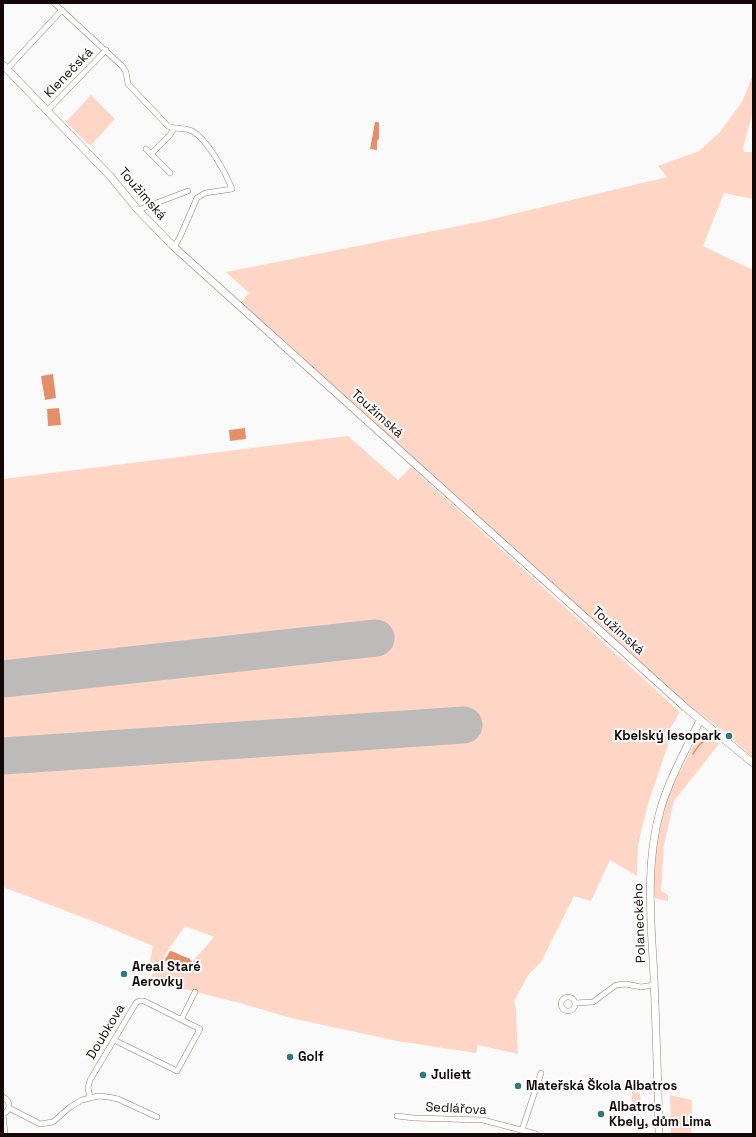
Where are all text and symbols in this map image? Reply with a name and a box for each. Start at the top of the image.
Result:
street label: Klenečská [41,45,97,101]
street label: Toužimská [115,164,169,224]
street label: Toužimská [348,387,406,441]
street label: Toužimská [589,604,647,658]
place label: Kbelský lesopark [614,728,721,744]
marker: Kbelský lesopark [724,731,734,741]
street label: Polaneckého [631,883,649,963]
place label: Areal Staré Aerovky [132,959,201,990]
marker: Areal Staré Aerovky [119,969,129,979]
street label: Doubkova [83,1002,129,1062]
place label: Golf [298,1049,324,1065]
marker: Golf [285,1052,295,1062]
place label: Juliett [431,1067,471,1083]
marker: Juliett [418,1070,428,1080]
place label: Mateřská Škola Albatros [526,1078,677,1094]
marker: Mateřská Škola Albatros [513,1081,523,1091]
place label: Albatros Kbely, dům Lima [609,1099,711,1130]
street label: Sedlářova [425,1100,487,1118]
marker: Albatros Kbely, dům Lima [596,1109,606,1119]

